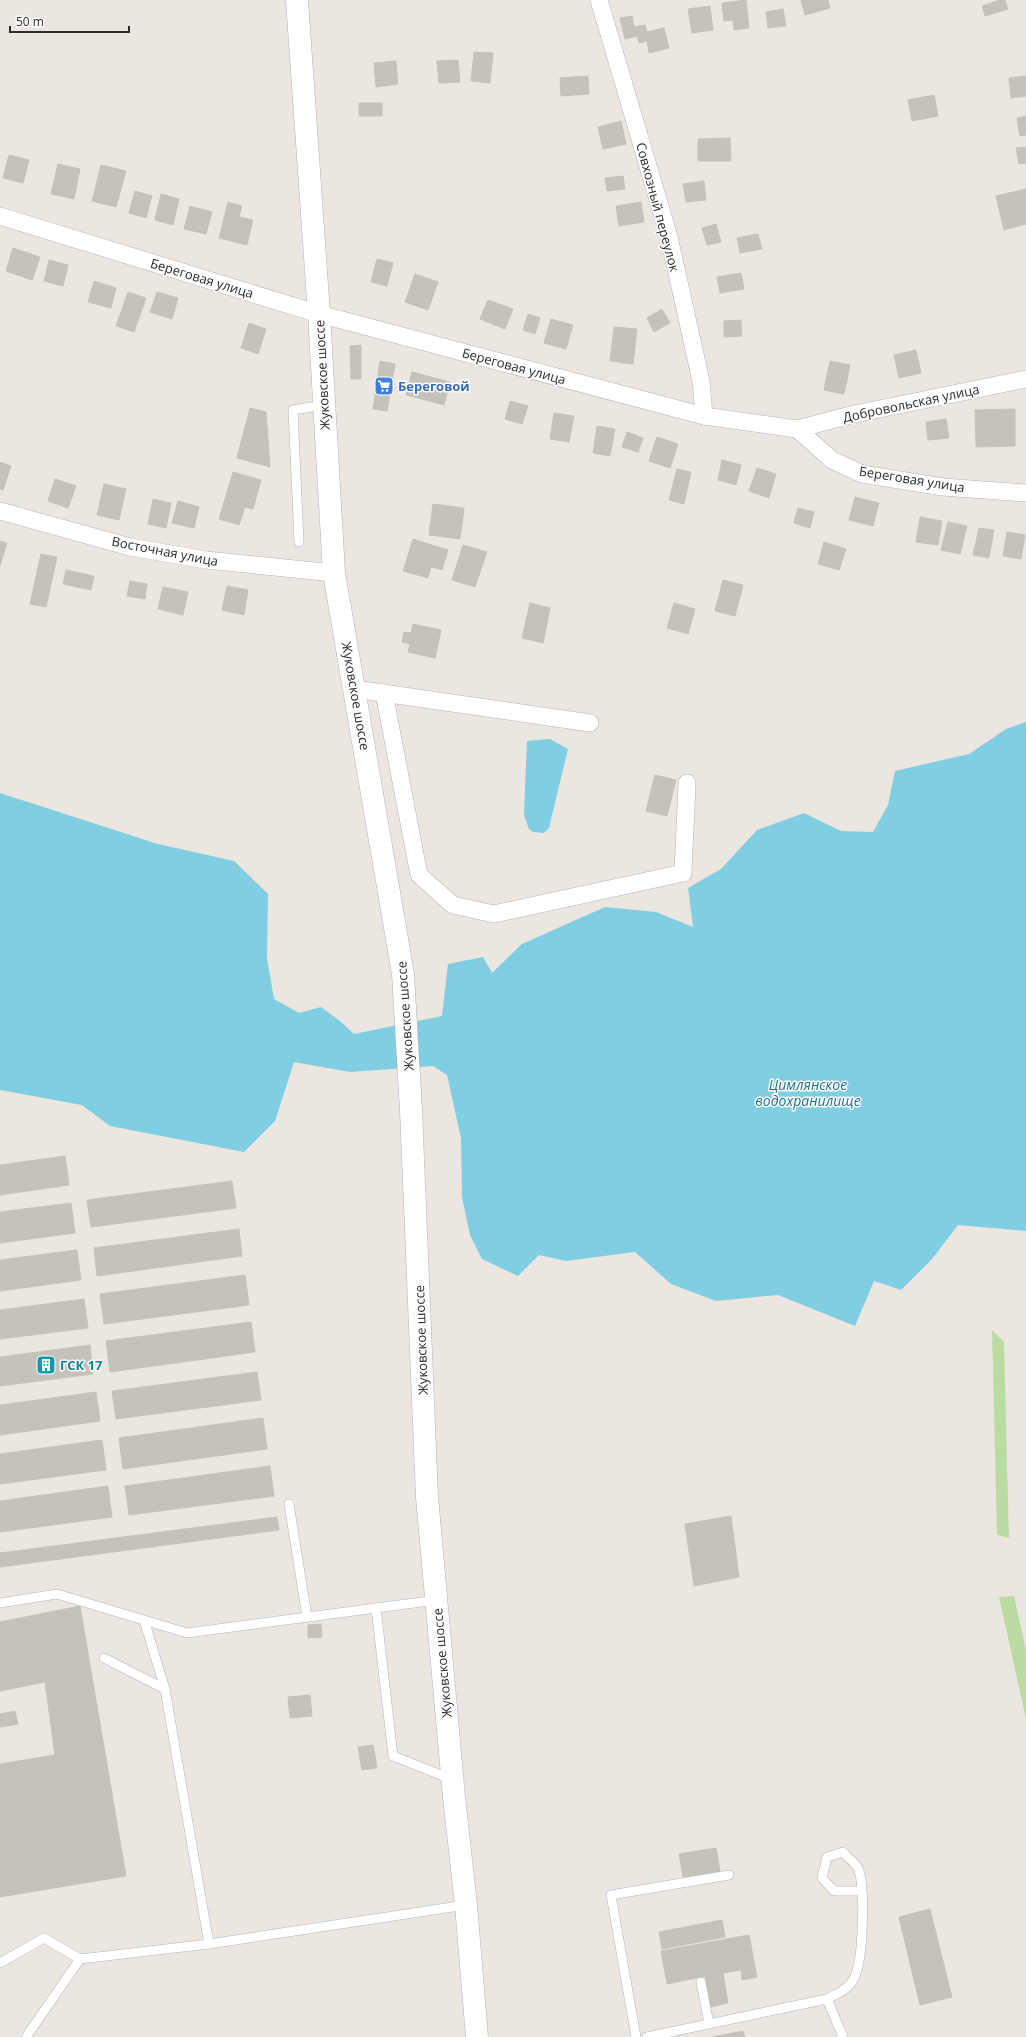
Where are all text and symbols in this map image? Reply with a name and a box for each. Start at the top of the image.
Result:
scale bar [10,8,129,34]
text: 50 m [16,13,44,30]
street label: Совхозный переулок [632,140,684,274]
street label: Береговая улица [148,254,256,302]
street label: Жуковское шоссе [310,320,334,430]
street label: Береговая улица [460,343,568,389]
supermarket icon: Береговой [373,375,395,397]
place label: Береговой [398,377,470,395]
street label: Добровольская улица [841,380,981,426]
street label: Береговая улица [858,462,966,496]
street label: Восточная улица [110,532,220,570]
street label: Жуковское шоссе [338,640,374,752]
street label: Жуковское шоссе [392,960,418,1072]
water label: Цимлянское водохранилище [755,1075,861,1110]
street label: Жуковское шоссе [410,1285,432,1395]
building icon: ГСК 17 [35,1354,57,1376]
place label: ГСК 17 [60,1356,103,1374]
street label: Жуковское шоссе [428,1607,456,1719]

